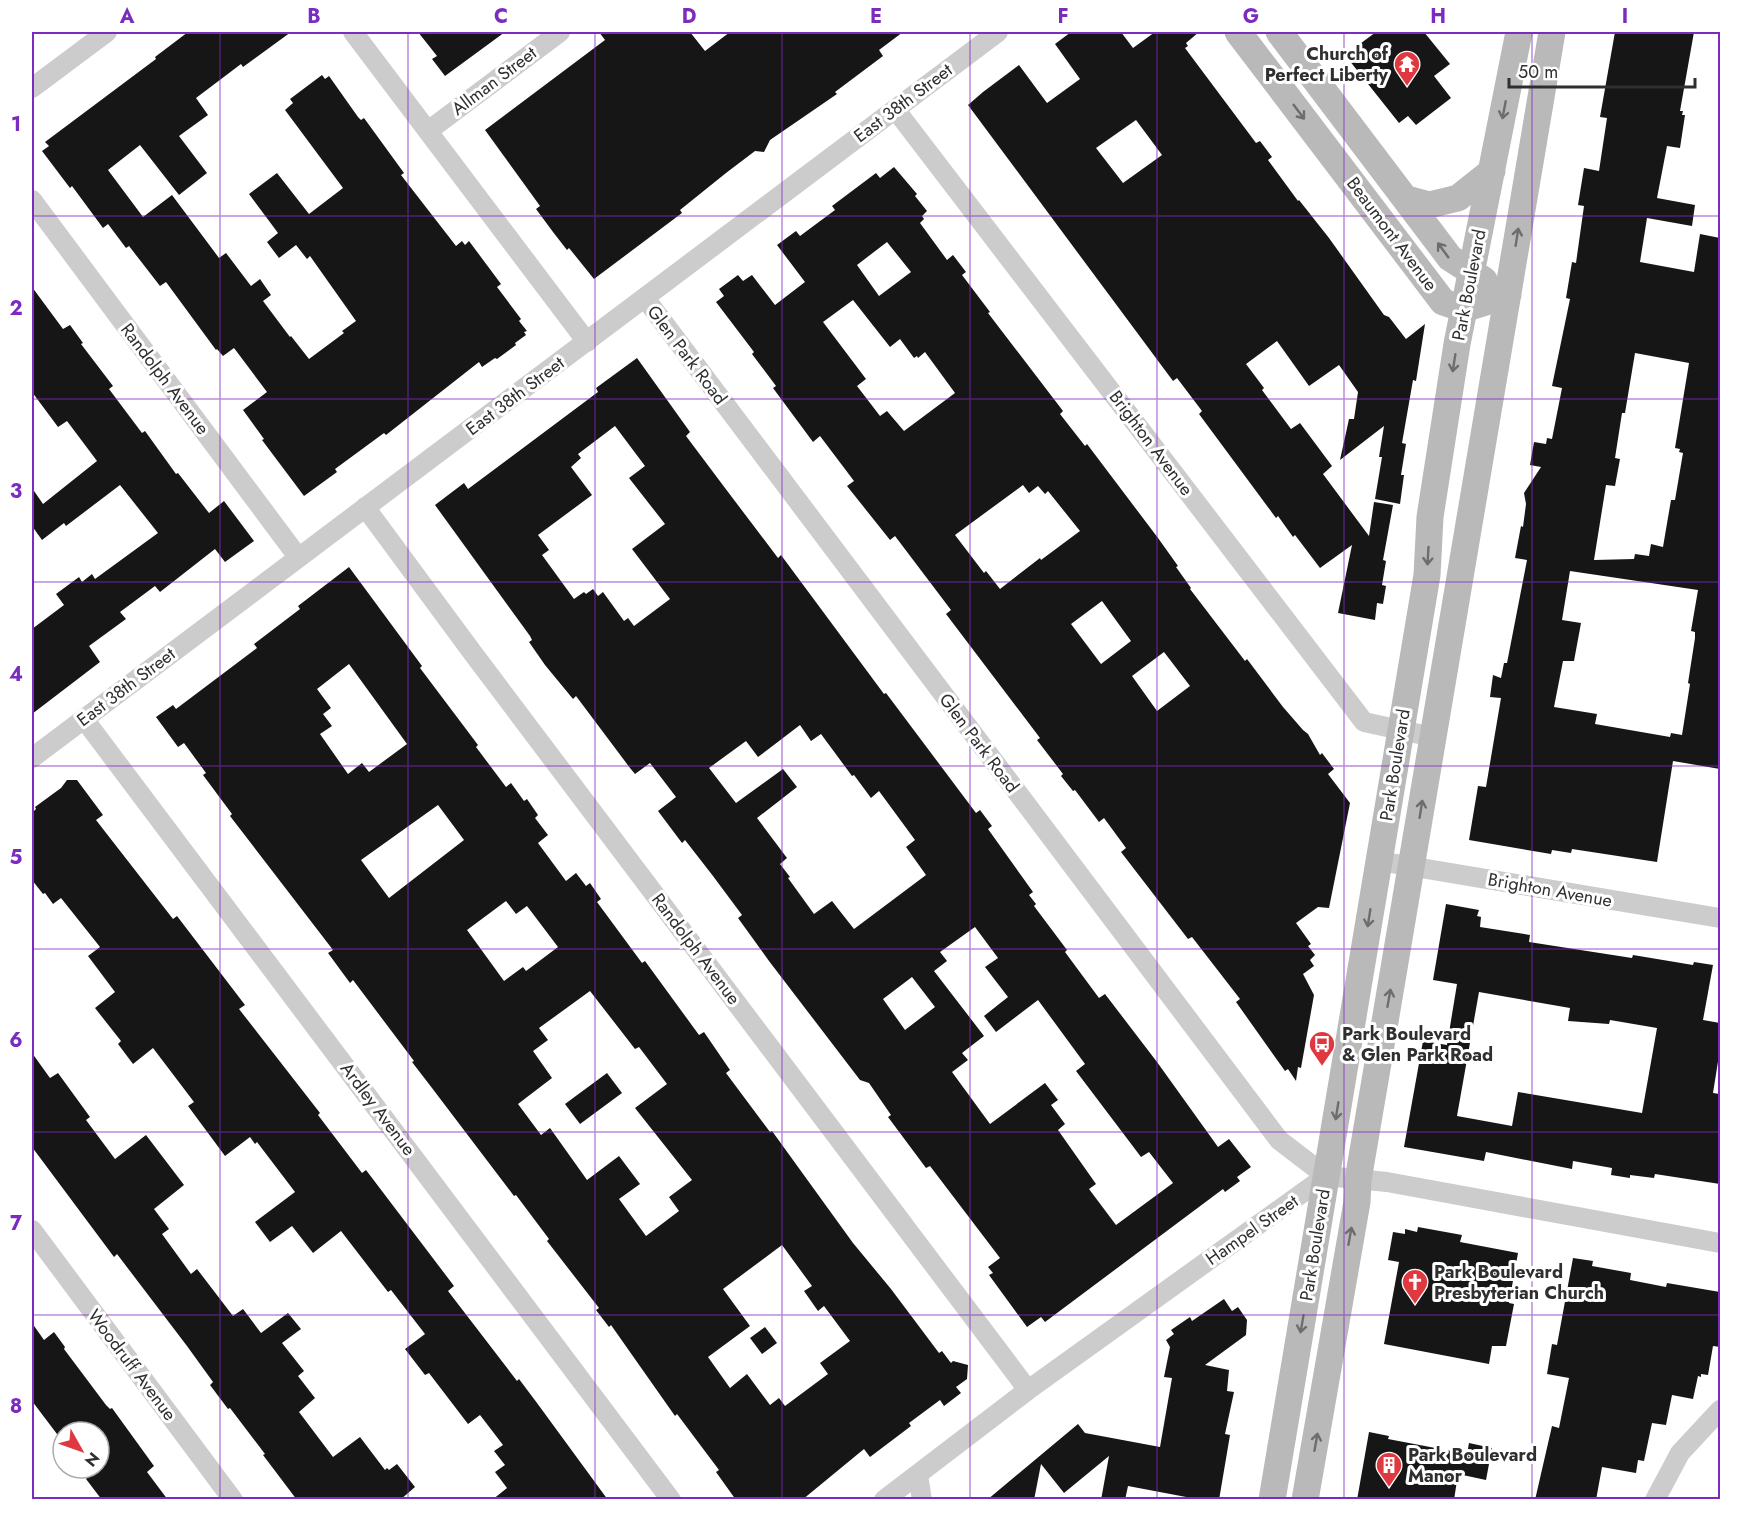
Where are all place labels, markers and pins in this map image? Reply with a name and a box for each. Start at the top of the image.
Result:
place label: Church of Perfect Liberty [1265,41,1389,88]
temple icon: Church of Perfect Liberty [1392,49,1422,87]
place label: Park Boulevard & Glen Park Road [1342,1021,1493,1068]
bus stop icon: Park Boulevard & Glen Park Road [1307,1029,1337,1067]
place label: Park Boulevard Presbyterian Church [1434,1259,1604,1306]
church icon: Park Boulevard Presbyterian Church [1400,1267,1430,1305]
place label: Park Boulevard Manor [1408,1442,1537,1489]
building icon: Park Boulevard Manor [1374,1450,1404,1488]

